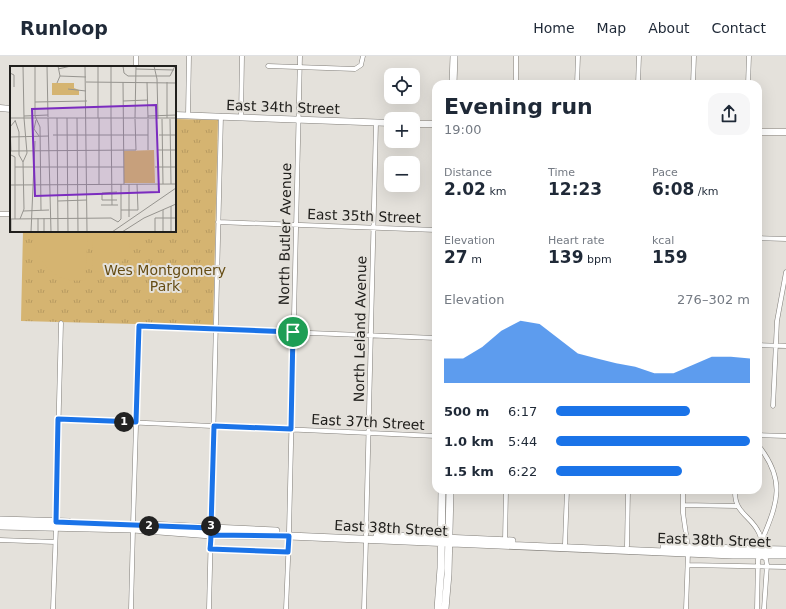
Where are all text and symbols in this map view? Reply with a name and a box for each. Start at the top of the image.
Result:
text: Runloop [20,17,108,39]
text: Home [533,20,575,36]
text: Map [597,20,626,36]
text: About [648,20,690,36]
text: Contact [712,20,766,36]
inset map [10,66,176,232]
map controls [384,68,420,192]
button: locate [384,68,420,104]
button: share [708,93,750,135]
text: Evening run [444,94,593,119]
street label: East 34th Street [226,97,341,117]
button: + [384,112,420,148]
text: 19:00 [444,122,481,137]
button: − [384,156,420,192]
street label: North Butler Avenue [276,163,294,305]
text: Distance [444,166,492,179]
text: Time [548,166,575,179]
text: Pace [652,166,678,179]
text: 2.02 [444,179,486,199]
text: 12:23 [548,179,602,199]
text: 6:08 [652,179,694,199]
text: km [486,185,507,198]
text: /km [694,185,719,198]
street label: East 35th Street [307,206,422,226]
text: Elevation [444,234,495,247]
text: Heart rate [548,234,604,247]
text: kcal [652,234,674,247]
text: 27 [444,247,468,267]
text: 139 [548,247,584,267]
text: 159 [652,247,688,267]
text: m [468,253,482,266]
text: bpm [584,253,612,266]
street label: North Leland Avenue [351,256,369,402]
park label: Wes Montgomery Park [104,262,226,294]
text: Elevation [444,292,504,307]
text: 276–302 m [677,292,750,307]
pin [276,315,310,349]
icon: arrive [282,321,304,343]
text: 500 m [444,404,489,419]
text: 6:17 [508,404,537,419]
street label: East 37th Street [311,411,426,433]
pin: 1 [114,412,134,432]
text: 1 [120,415,128,428]
text: 1.0 km [444,434,494,449]
text: 5:44 [508,434,537,449]
text: 1.5 km [444,464,494,479]
text: 6:22 [508,464,537,479]
pin: 2 [139,516,159,536]
pin: 3 [201,516,221,536]
street label: East 38th Street [334,517,449,539]
text: 2 [145,519,153,532]
text: 3 [207,519,215,532]
street label: East 38th Street [657,530,772,550]

